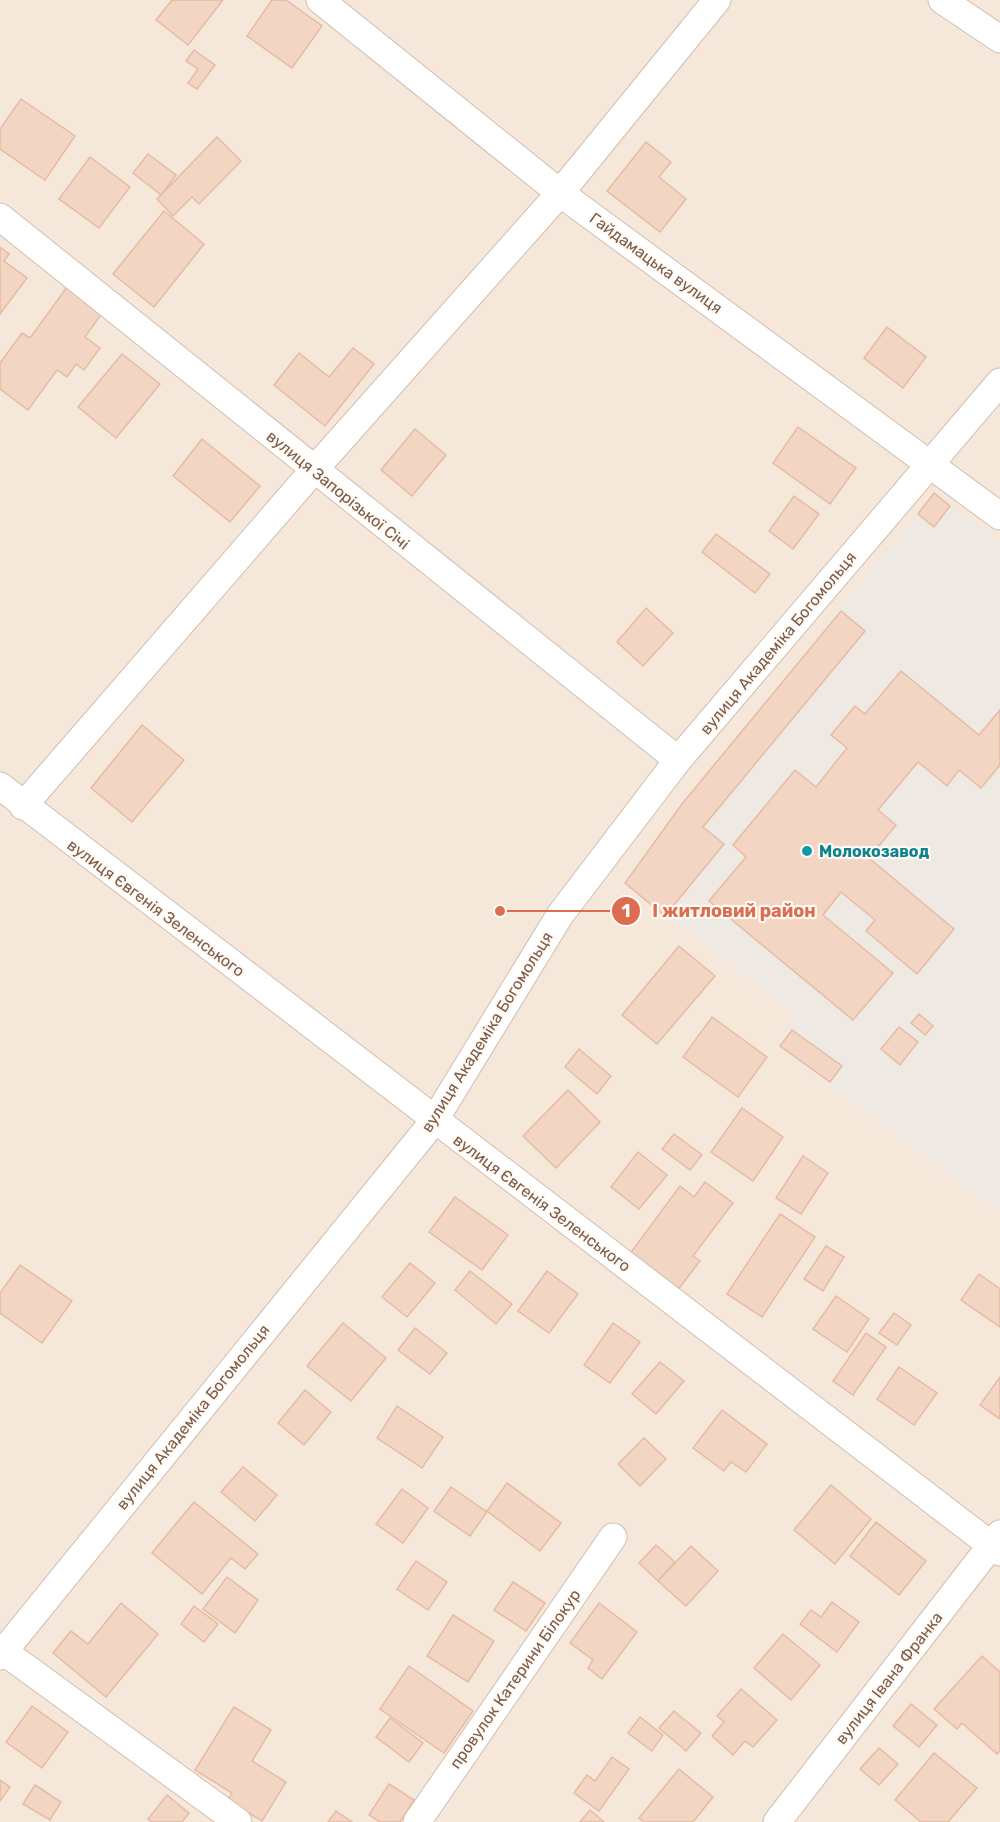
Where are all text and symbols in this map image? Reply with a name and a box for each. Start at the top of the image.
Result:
street label: Гайдамацька вулиця [586,209,726,317]
street label: вулиця Запорізької Січі [263,427,413,553]
street label: вулиця Академіка Богомольця [696,548,860,738]
street label: вулиця Євгенія Зеленського [64,835,248,981]
place label: Молокозавод [819,842,930,861]
marker: Молокозавод [800,844,814,858]
callout: I житловий район [611,893,828,929]
text: 1 [622,900,630,922]
text: I житловий район [652,900,816,922]
street label: вулиця Академіка Богомольця [417,928,557,1136]
street label: вулиця Євгенія Зеленського [450,1130,634,1276]
street label: вулиця Академіка Богомольця [112,1321,274,1513]
street label: провулок Катерини Білокур [446,1586,584,1772]
street label: вулиця Івана Франка [831,1608,947,1748]

